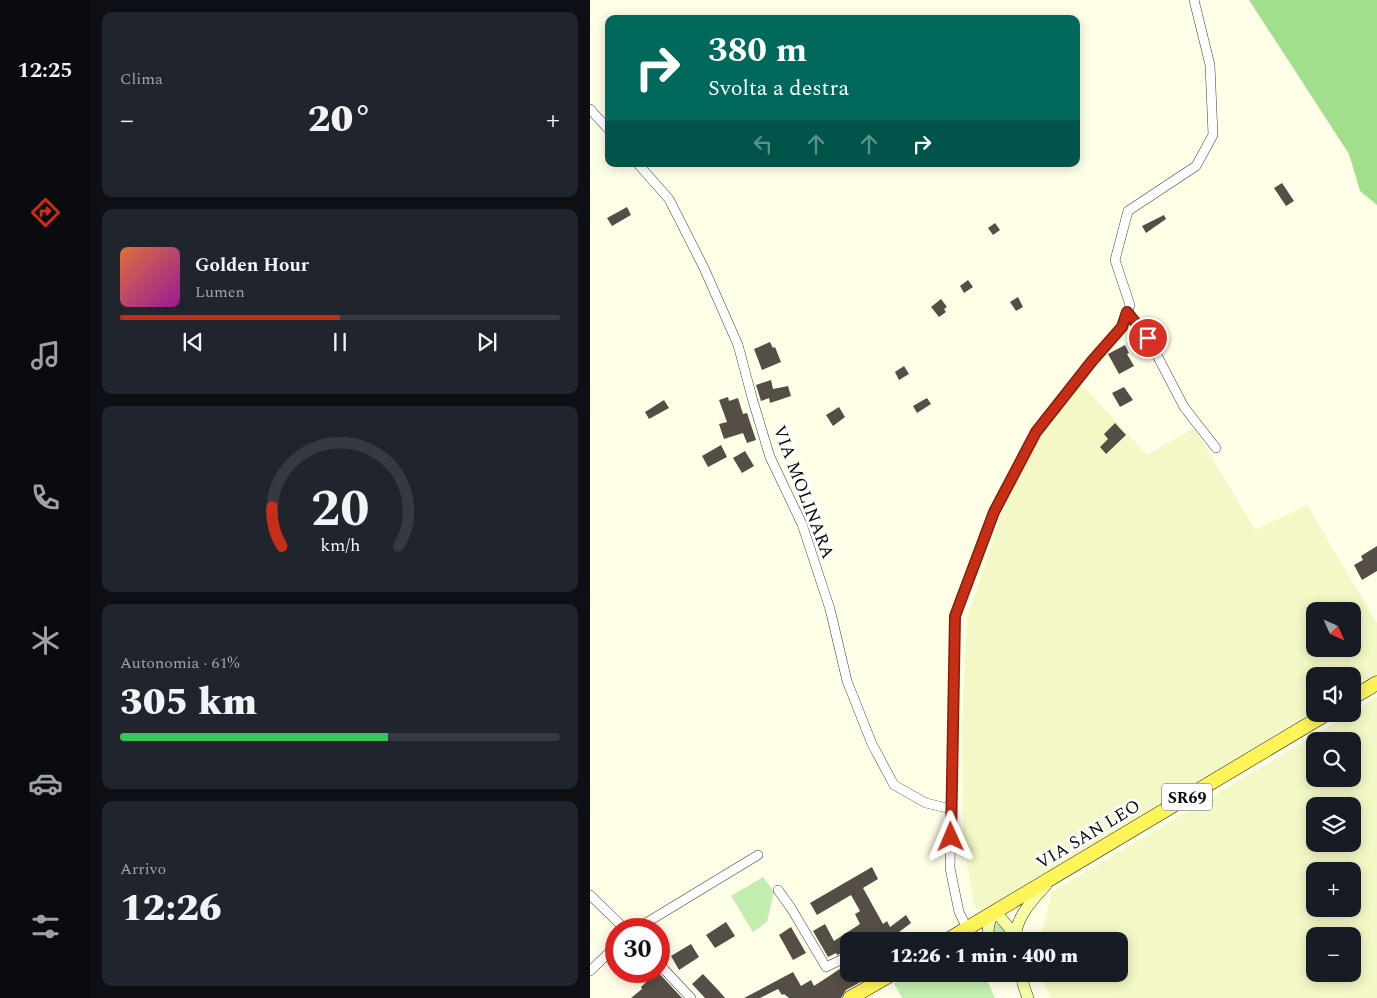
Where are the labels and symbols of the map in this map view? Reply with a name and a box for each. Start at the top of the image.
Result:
pin [1127,317,1169,359]
street label: VIA MOLINARA [766,422,841,563]
north arrow [1306,602,1361,658]
road number: SR69 [1162,784,1212,810]
street label: VIA SAN LEO [1031,793,1146,876]
position arrow [924,810,976,862]
speed limit sign: 30 [605,918,670,983]

